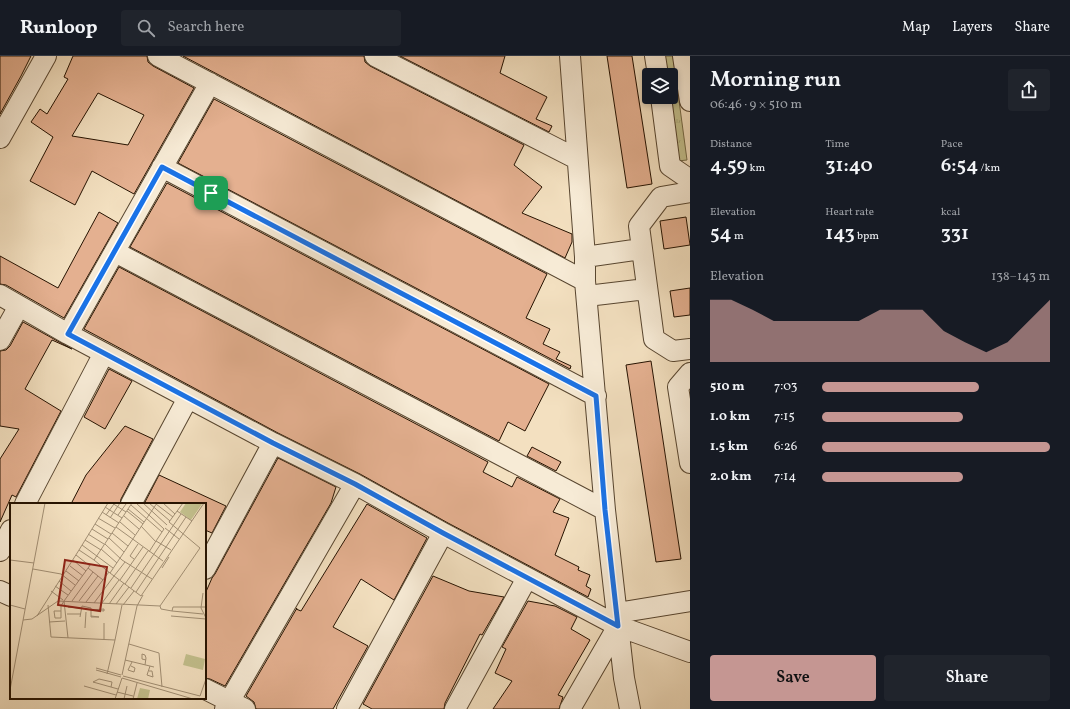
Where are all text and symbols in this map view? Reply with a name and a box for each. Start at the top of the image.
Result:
search box [121,10,401,46]
text: Runloop [20,15,97,41]
icon: search [135,17,157,39]
text: Search here [167,17,244,38]
text: Map [902,18,930,37]
text: Layers [952,18,992,37]
text: Share [1014,18,1050,37]
text: Morning run [710,65,841,96]
map controls [642,68,678,104]
button: layers [642,68,678,104]
button: share [1008,69,1050,111]
text: 06:46 · 9 × 510 m [710,96,802,114]
text: Distance [710,137,752,152]
text: Time [825,137,849,152]
text: Pace [941,137,963,152]
text: 4.59 [710,152,747,180]
text: 31:40 [825,152,873,180]
text: 6:54 [941,152,978,180]
text: km [747,161,765,176]
text: /km [978,161,1000,176]
pin [194,176,228,210]
icon: arrive [200,182,222,204]
text: Elevation [710,205,756,220]
text: Heart rate [825,205,874,220]
text: kcal [941,205,960,220]
text: 54 [710,220,732,248]
text: 143 [825,220,855,248]
text: 331 [941,220,969,248]
text: m [732,229,744,244]
text: bpm [855,229,879,244]
text: Elevation [710,268,764,286]
text: 138–143 m [991,268,1050,286]
text: 510 m [710,378,745,396]
text: 7:03 [774,378,798,396]
text: 1.0 km [710,408,750,426]
text: 7:15 [774,408,795,426]
text: 1.5 km [710,438,748,456]
text: 6:26 [774,438,797,456]
text: 2.0 km [710,468,752,486]
text: 7:14 [774,468,796,486]
inset map [10,503,206,699]
button: Save [710,655,876,701]
button: Share [884,655,1050,701]

